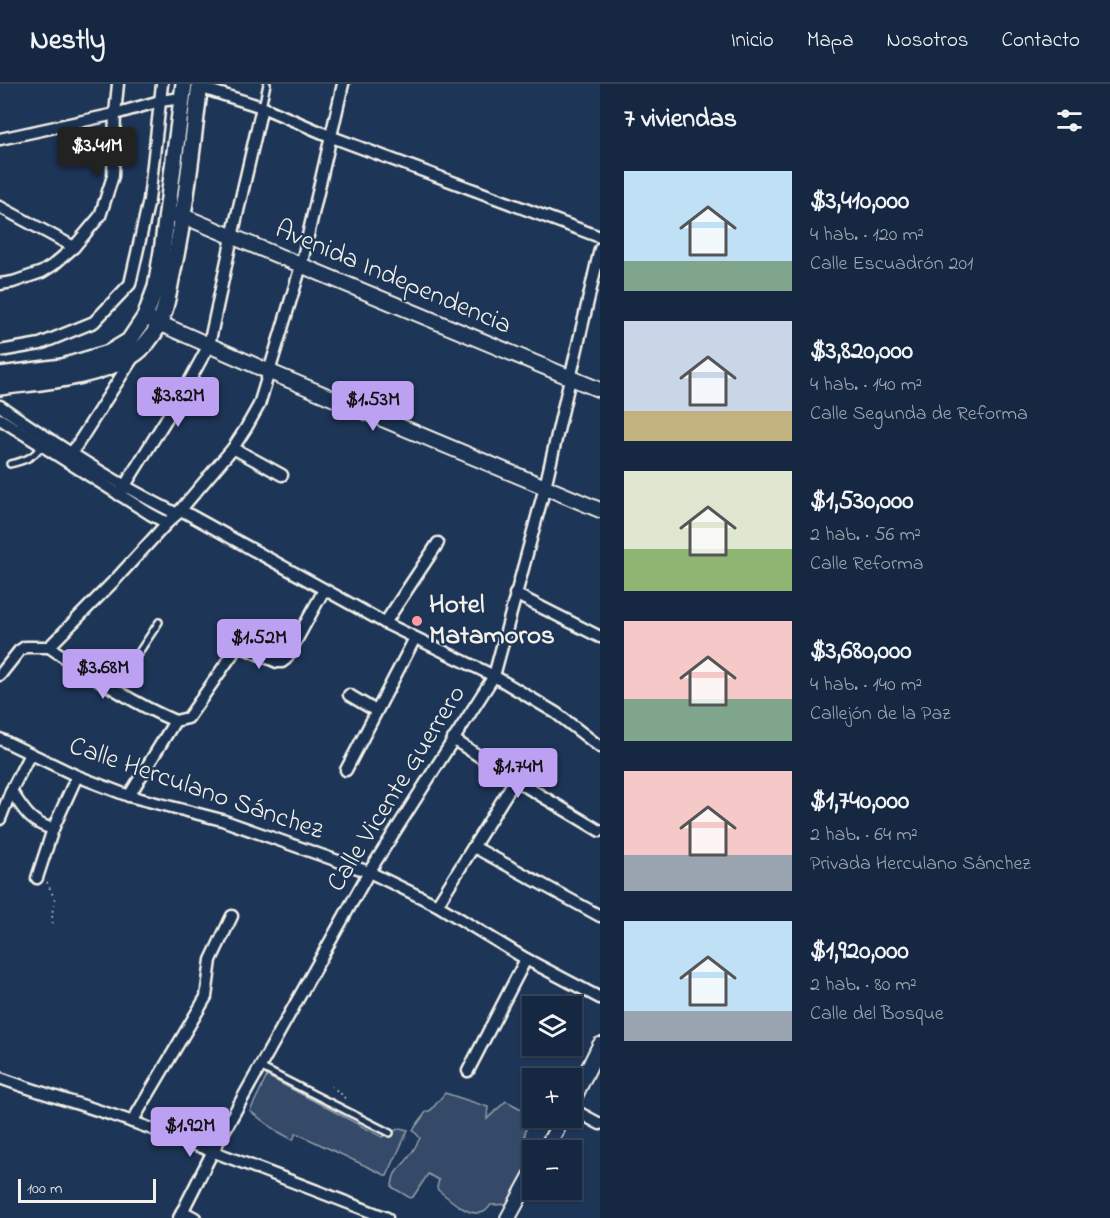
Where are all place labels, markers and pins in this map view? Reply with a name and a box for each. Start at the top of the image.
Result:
pin: $3.41M [48,127,146,178]
pin: $3.82M [129,377,227,428]
pin: $1.53M [324,381,422,432]
place label: Hotel Matamoros [429,586,555,656]
marker: Hotel Matamoros [410,614,424,628]
pin: $1.52M [210,619,308,670]
pin: $3.68M [54,649,152,700]
pin: $1.74M [469,748,567,799]
pin: $1.92M [141,1107,239,1158]

